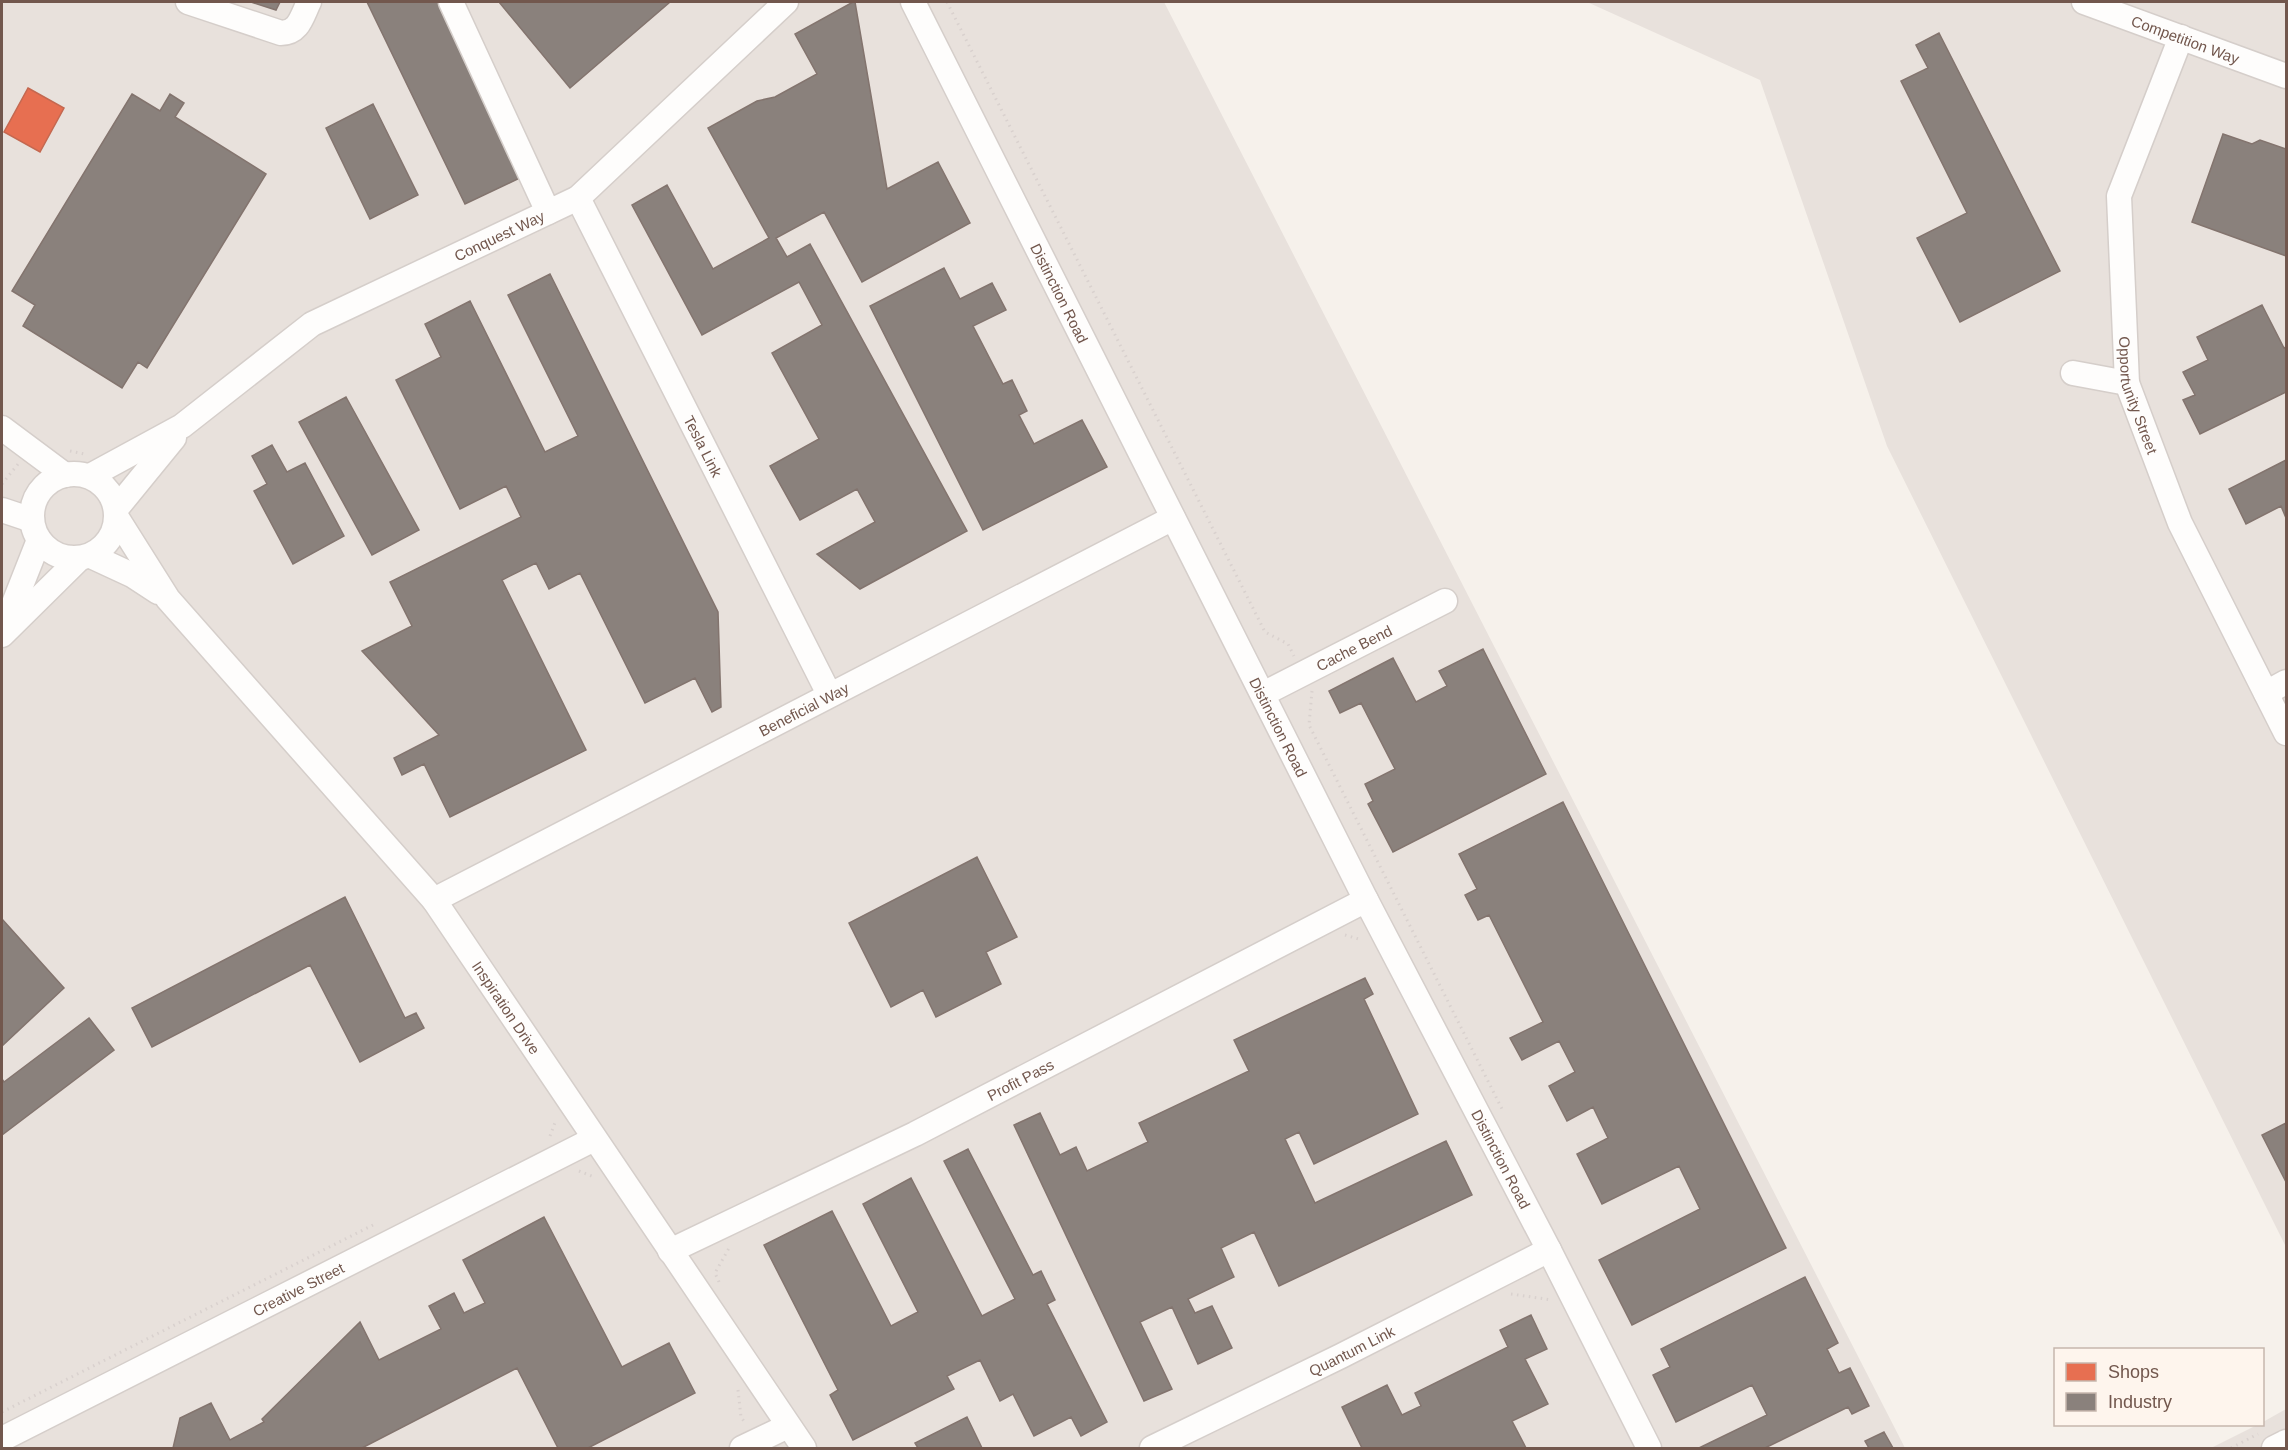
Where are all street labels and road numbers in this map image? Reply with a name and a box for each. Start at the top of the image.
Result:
street label: Competition Way [2129,12,2242,67]
street label: Conquest Way [451,207,547,264]
street label: Distinction Road [1028,240,1092,346]
street label: Opportunity Street [2117,336,2162,457]
street label: Tesla Link [681,412,726,480]
street label: Cache Bend [1313,621,1394,674]
street label: Distinction Road [1247,674,1311,780]
street label: Beneficial Way [756,679,852,739]
street label: Inspiration Drive [469,958,544,1057]
street label: Profit Pass [984,1055,1056,1104]
street label: Distinction Road [1469,1107,1534,1211]
street label: Creative Street [250,1258,347,1319]
street label: Quantum Link [1306,1322,1397,1379]

